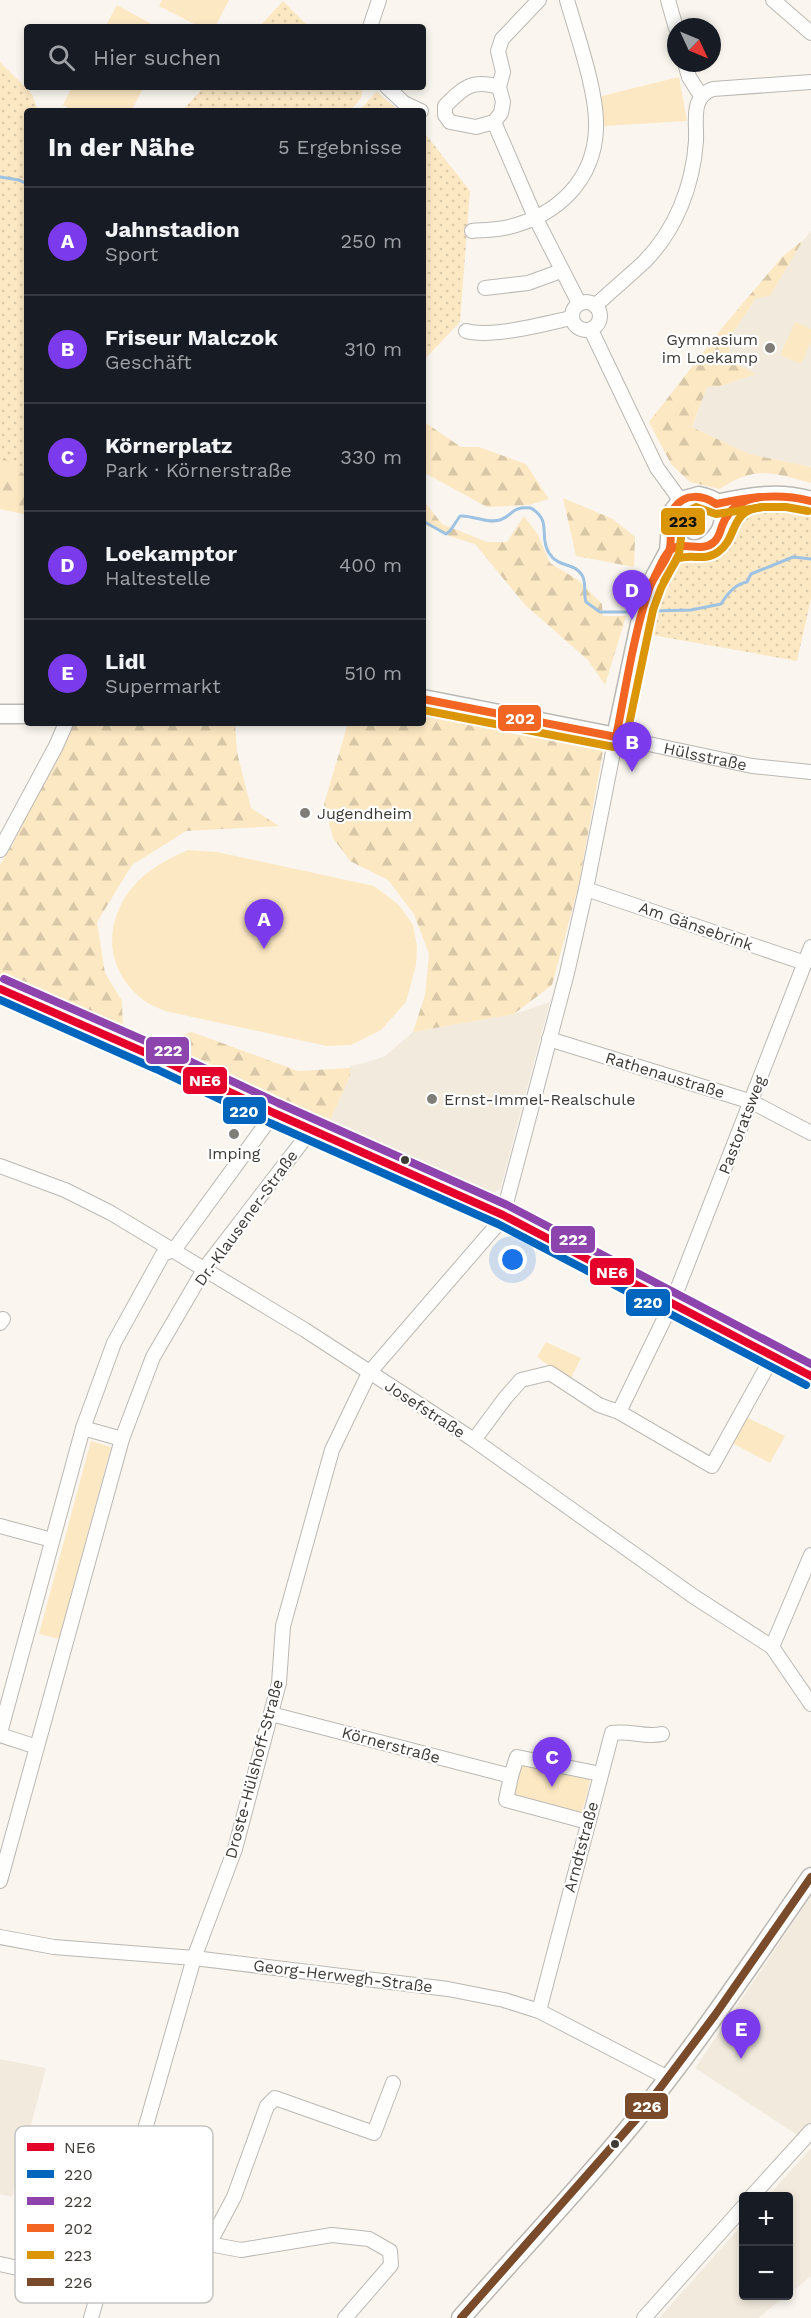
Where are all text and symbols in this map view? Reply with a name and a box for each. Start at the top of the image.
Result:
north arrow [667,18,721,72]
search box [24,24,426,90]
icon: search [45,41,78,74]
text: Hier suchen [93,45,221,70]
text: In der Nähe [48,132,195,162]
text: 5 Ergebnisse [278,135,402,159]
text: Jahnstadion [105,217,240,242]
text: A [61,229,74,253]
text: 250 m [340,229,402,253]
text: Sport [105,242,158,266]
text: Friseur Malczok [105,325,278,350]
place label: Gymnasium im Loekamp [662,330,758,367]
text: B [61,337,74,361]
text: 310 m [344,337,402,361]
marker: Gymnasium im Loekamp [763,341,777,355]
text: Geschäft [105,350,192,374]
text: Körnerplatz [105,433,232,458]
text: C [61,445,74,469]
text: 330 m [340,445,402,469]
text: Park · Körnerstraße [105,458,292,482]
line badge: 223 [660,507,706,536]
text: 223 [669,512,697,531]
text: Loekamptor [105,541,237,566]
text: D [60,553,75,577]
text: 400 m [339,553,402,577]
text: Haltestelle [105,566,211,590]
pin: D [612,570,652,620]
text: Lidl [105,649,146,674]
text: E [61,661,74,685]
text: 510 m [344,661,402,685]
text: Supermarkt [105,674,221,698]
line badge: 202 [497,704,542,732]
text: 202 [505,709,535,728]
pin: B [612,722,652,772]
street label: Hülsstraße [662,738,749,774]
place label: Jugendheim [317,804,412,823]
marker: Jugendheim [298,806,312,820]
street label: Am Gänsebrink [637,898,755,954]
pin: A [244,900,284,949]
line badge: 222 [145,1036,190,1065]
text: 222 [154,1041,182,1060]
street label: Rathenaustraße [603,1048,727,1102]
line badge: NE6 [182,1066,228,1095]
text: NE6 [189,1071,221,1090]
street label: Pastoratsweg [714,1073,770,1177]
place label: Ernst-Immel-Realschule [444,1090,635,1109]
marker: Ernst-Immel-Realschule [425,1092,439,1106]
line badge: 220 [222,1096,267,1125]
text: 220 [229,1102,259,1121]
marker: Imping [227,1127,241,1141]
place label: Imping [208,1144,261,1163]
street label: Dr.-Klausener-Straße [190,1146,302,1290]
unlabelled marker [399,1154,411,1166]
line badge: 222 [550,1225,596,1254]
text: 222 [559,1230,587,1249]
your location [498,1245,527,1274]
line badge: NE6 [589,1257,635,1286]
text: NE6 [596,1263,628,1282]
line badge: 220 [625,1288,671,1317]
text: 220 [633,1293,663,1312]
street label: Josefstraße [381,1376,469,1442]
street label: Droste-Hülshoff-Straße [221,1677,287,1861]
street label: Körnerstraße [340,1723,442,1767]
pin: C [532,1738,572,1787]
street label: Arndtstraße [560,1799,602,1895]
street label: Georg-Herwegh-Straße [252,1956,434,1996]
pin: E [722,2010,760,2059]
line badge: 226 [624,2092,669,2120]
text: 226 [633,2097,662,2116]
legend [15,2126,213,2303]
text: NE6 [64,2138,96,2157]
unlabelled marker [609,2138,621,2150]
text: 220 [64,2165,93,2184]
text: 222 [64,2192,92,2211]
map controls [739,2192,793,2300]
button: + [739,2192,793,2246]
text: 202 [64,2219,93,2238]
text: 223 [64,2246,92,2265]
button: − [739,2246,793,2300]
text: 226 [64,2273,92,2292]

